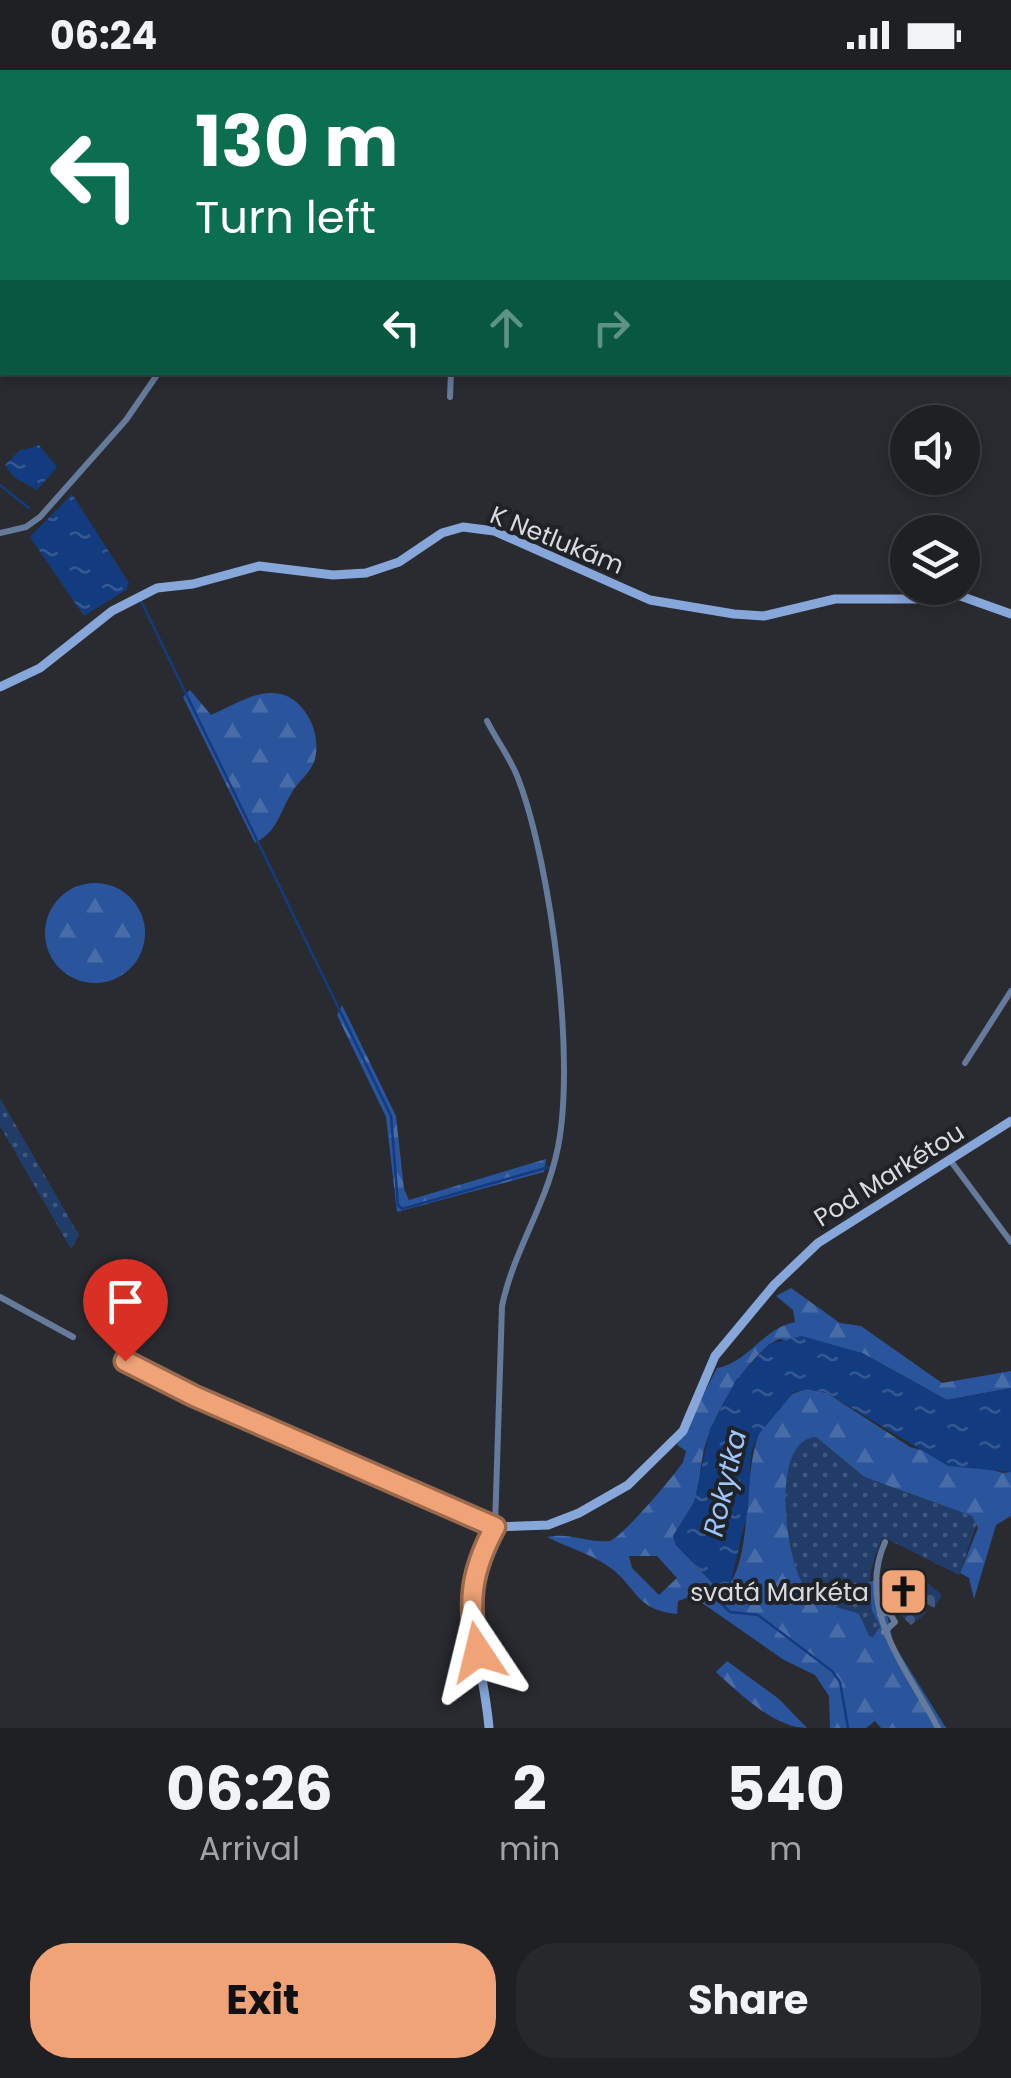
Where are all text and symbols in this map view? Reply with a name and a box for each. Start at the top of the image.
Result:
text: 06:24 [50,9,157,62]
text: 130 m [195,92,398,191]
icon: left [30,110,160,240]
text: Turn left [195,186,376,249]
icon: left [374,300,429,355]
icon: ahead [479,300,534,355]
icon: right [584,300,639,355]
map controls [890,405,980,605]
button: sound [890,405,980,495]
street label: K Netlukám [485,497,629,583]
button: layers [890,515,980,605]
street label: Pod Markétou [807,1115,971,1235]
pin [83,1259,168,1362]
icon: arrive [98,1274,153,1329]
water label: Rokytka [694,1426,756,1540]
church icon: svatá Markéta [878,1566,930,1618]
place label: svatá Markéta [690,1575,869,1610]
position arrow [426,1600,530,1704]
text: 06:26 [166,1747,333,1831]
text: 2 [512,1747,547,1831]
text: 540 [726,1747,845,1831]
text: Arrival [199,1826,300,1871]
text: min [499,1826,560,1871]
text: m [769,1826,802,1871]
button: Exit [30,1943,496,2058]
button: Share [516,1943,981,2058]

